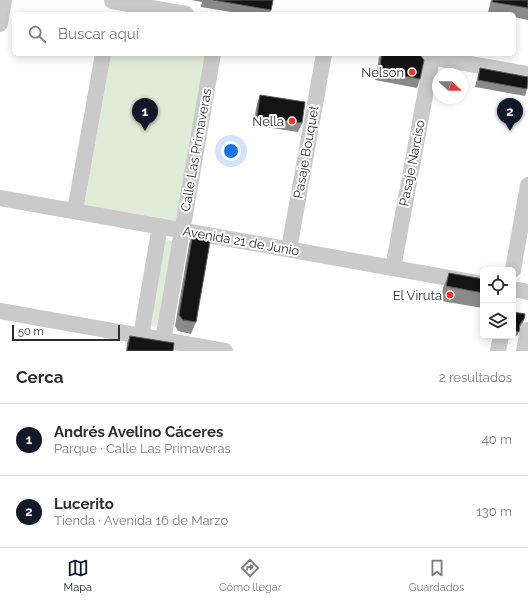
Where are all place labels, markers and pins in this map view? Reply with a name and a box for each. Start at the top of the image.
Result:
place label: Nelson [361,65,404,80]
marker: Nelson [407,67,417,77]
pin: 1 [132,98,158,131]
pin: 2 [497,98,523,131]
place label: Nella [252,114,284,129]
marker: Nella [287,116,297,126]
place label: El Viruta [393,288,442,303]
marker: El Viruta [445,290,455,300]

